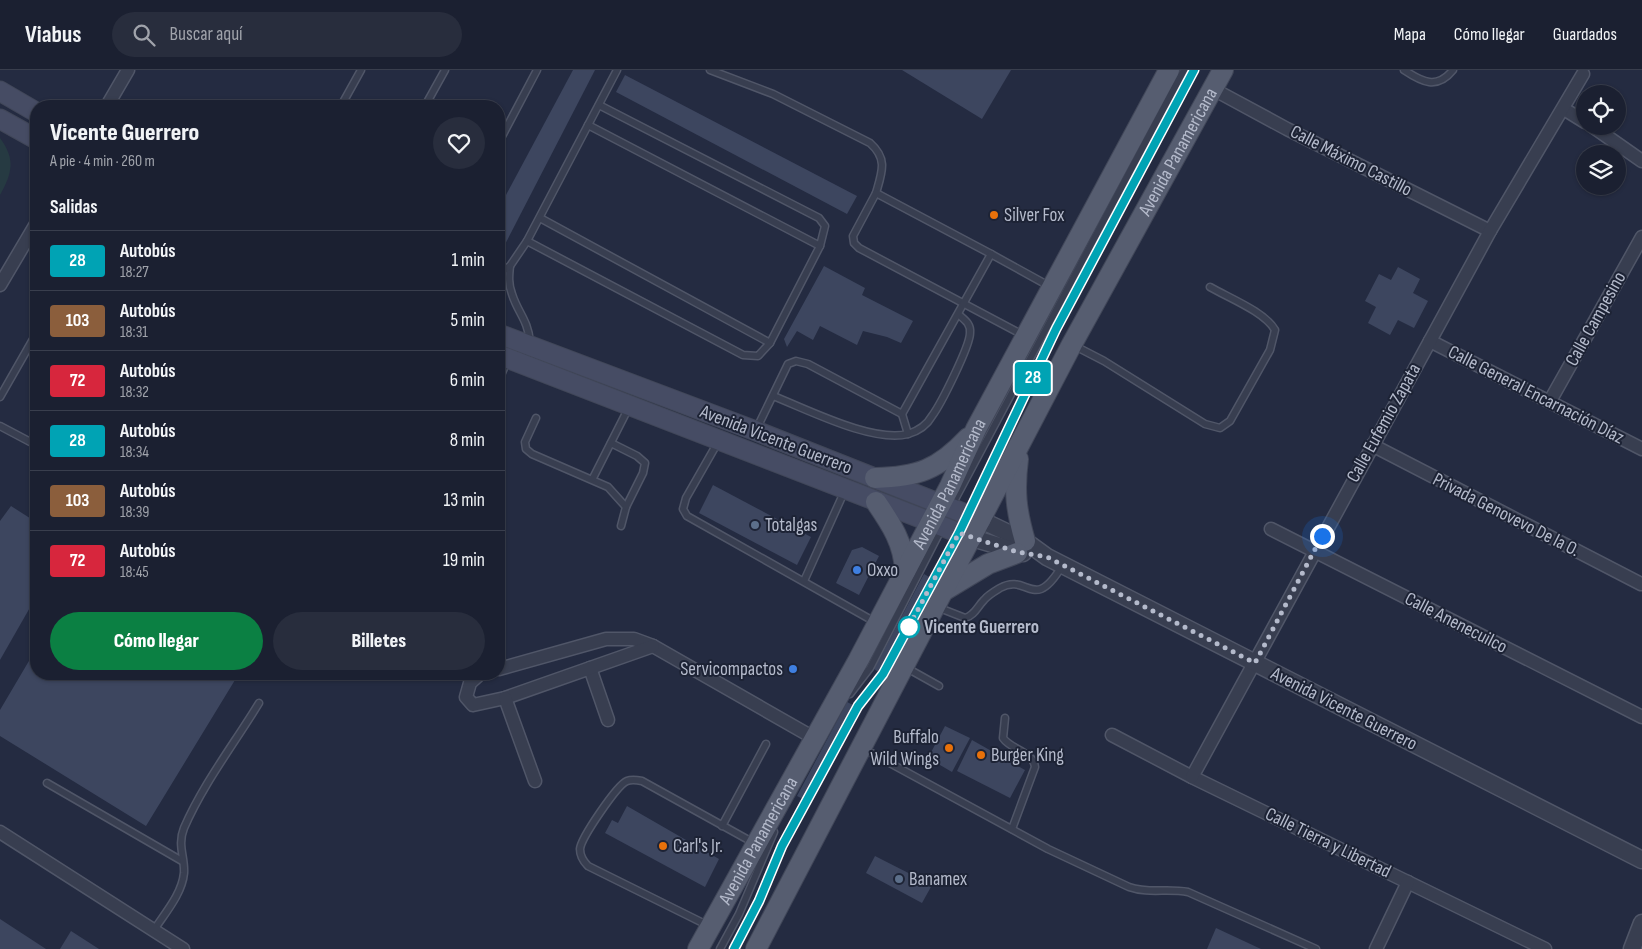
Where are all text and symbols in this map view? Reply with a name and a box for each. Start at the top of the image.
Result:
search box [112,12,462,57]
text: Viabus [25,20,82,49]
icon: search [130,21,158,49]
text: Buscar aquí [170,23,243,46]
text: Mapa [1394,24,1426,45]
text: Cómo llegar [1454,24,1525,45]
text: Guardados [1553,24,1617,45]
street label: Avenida Panamericana [1133,84,1222,221]
map controls [1576,85,1626,195]
button: locate [1576,85,1626,135]
button: heart [433,117,485,169]
text: Vicente Guerrero [50,118,199,147]
street label: Calle Máximo Castillo [1286,120,1416,202]
button: layers [1576,145,1626,195]
text: A pie · 4 min · 260 m [50,152,155,171]
text: Salidas [50,196,98,219]
place label: Silver Fox [1004,204,1064,227]
marker: Silver Fox [988,209,1000,221]
text: Autobús [120,240,176,263]
text: 1 min [451,249,485,272]
text: 28 [69,250,86,271]
text: 18:27 [120,263,149,282]
street label: Calle Campesino [1561,268,1631,370]
text: Autobús [120,300,176,323]
text: 5 min [450,309,485,332]
text: 103 [66,310,89,331]
text: 18:31 [120,323,148,342]
street label: Calle General Encarnación Díaz [1444,341,1628,449]
text: Autobús [120,360,176,383]
street label: Calle Eufemio Zapata [1342,360,1426,486]
line badge: 28 [1010,362,1056,394]
text: 28 [1025,367,1041,388]
text: 6 min [450,369,485,392]
text: 72 [70,370,85,391]
text: 18:32 [120,383,149,402]
street label: Avenida Vicente Guerrero [696,400,855,480]
street label: Avenida Panamericana [907,414,991,554]
text: Autobús [120,420,176,443]
text: 8 min [450,429,485,452]
text: 28 [69,430,86,451]
text: 18:34 [120,443,149,462]
street label: Privada Genovevo De la O. [1429,468,1583,562]
text: Autobús [120,480,176,503]
text: 13 min [444,489,485,512]
text: 103 [66,490,89,511]
text: 18:39 [120,503,149,522]
place label: Totalgas [765,514,818,537]
marker: Totalgas [749,519,761,531]
your location [1310,524,1335,549]
text: Autobús [120,540,176,563]
text: 19 min [443,549,485,572]
text: 72 [70,550,85,571]
place label: Oxxo [867,559,898,582]
text: 18:45 [120,563,149,582]
marker: Oxxo [851,564,863,576]
street label: Calle Anenecuilco [1401,587,1511,659]
button: Cómo llegar [50,612,263,670]
button: Billetes [273,612,485,670]
marker: Vicente Guerrero [898,616,920,638]
place label: Vicente Guerrero [924,616,1039,639]
place label: Servicompactos [680,658,783,681]
street label: Avenida Vicente Guerrero [1266,662,1421,756]
marker: Servicompactos [787,663,799,675]
place label: Buffalo Wild Wings [870,726,939,771]
marker: Buffalo Wild Wings [943,742,955,754]
place label: Burger King [991,744,1064,767]
marker: Burger King [975,749,987,761]
street label: Avenida Panamericana [713,773,803,909]
street label: Calle Tierra y Libertad [1261,803,1395,883]
place label: Carl's Jr. [673,835,723,858]
marker: Carl's Jr. [657,840,669,852]
place label: Banamex [909,868,967,891]
marker: Banamex [893,873,905,885]

